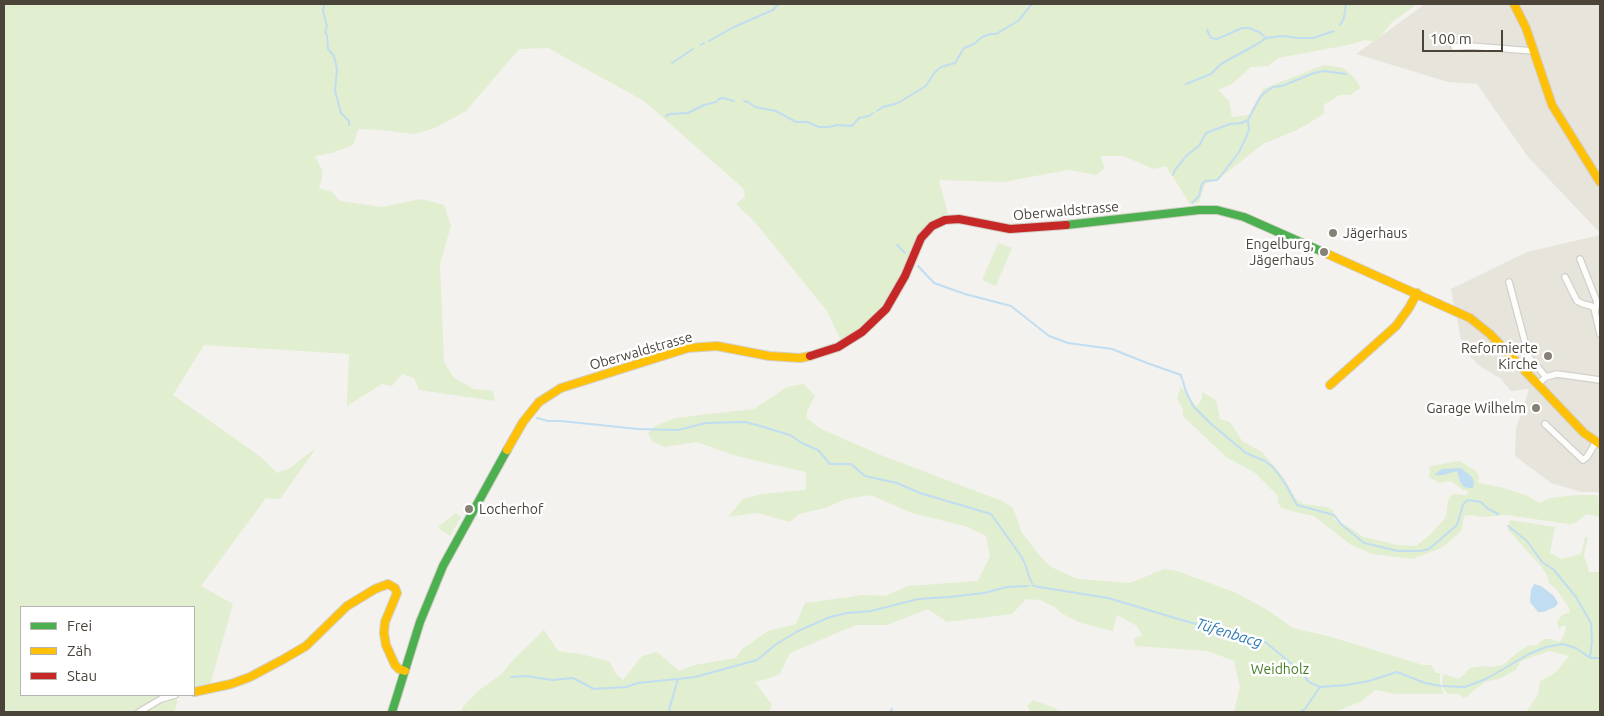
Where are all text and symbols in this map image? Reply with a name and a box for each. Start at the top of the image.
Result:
scale bar [1424,20,1505,52]
text: 100 m [1430,30,1472,47]
street label: Oberwaldstrasse [1012,198,1120,224]
place label: Jägerhaus [1343,225,1407,241]
marker: Jägerhaus [1327,227,1339,239]
place label: Engelburg, Jägerhaus [1246,236,1314,268]
marker: Engelburg, Jägerhaus [1318,246,1330,258]
street label: Oberwaldstrasse [588,328,694,374]
place label: Reformierte Kirche [1461,340,1538,372]
marker: Reformierte Kirche [1542,350,1554,362]
place label: Garage Wilhelm [1426,400,1526,416]
marker: Garage Wilhelm [1530,402,1542,414]
place label: Locherhof [479,501,543,517]
marker: Locherhof [463,503,475,515]
legend [20,606,195,696]
water label: Tüfenbacg [1194,614,1264,652]
text: Frei [67,617,92,634]
text: Zäh [67,642,92,659]
park label: Weidholz [1251,661,1309,677]
text: Stau [67,667,97,684]

